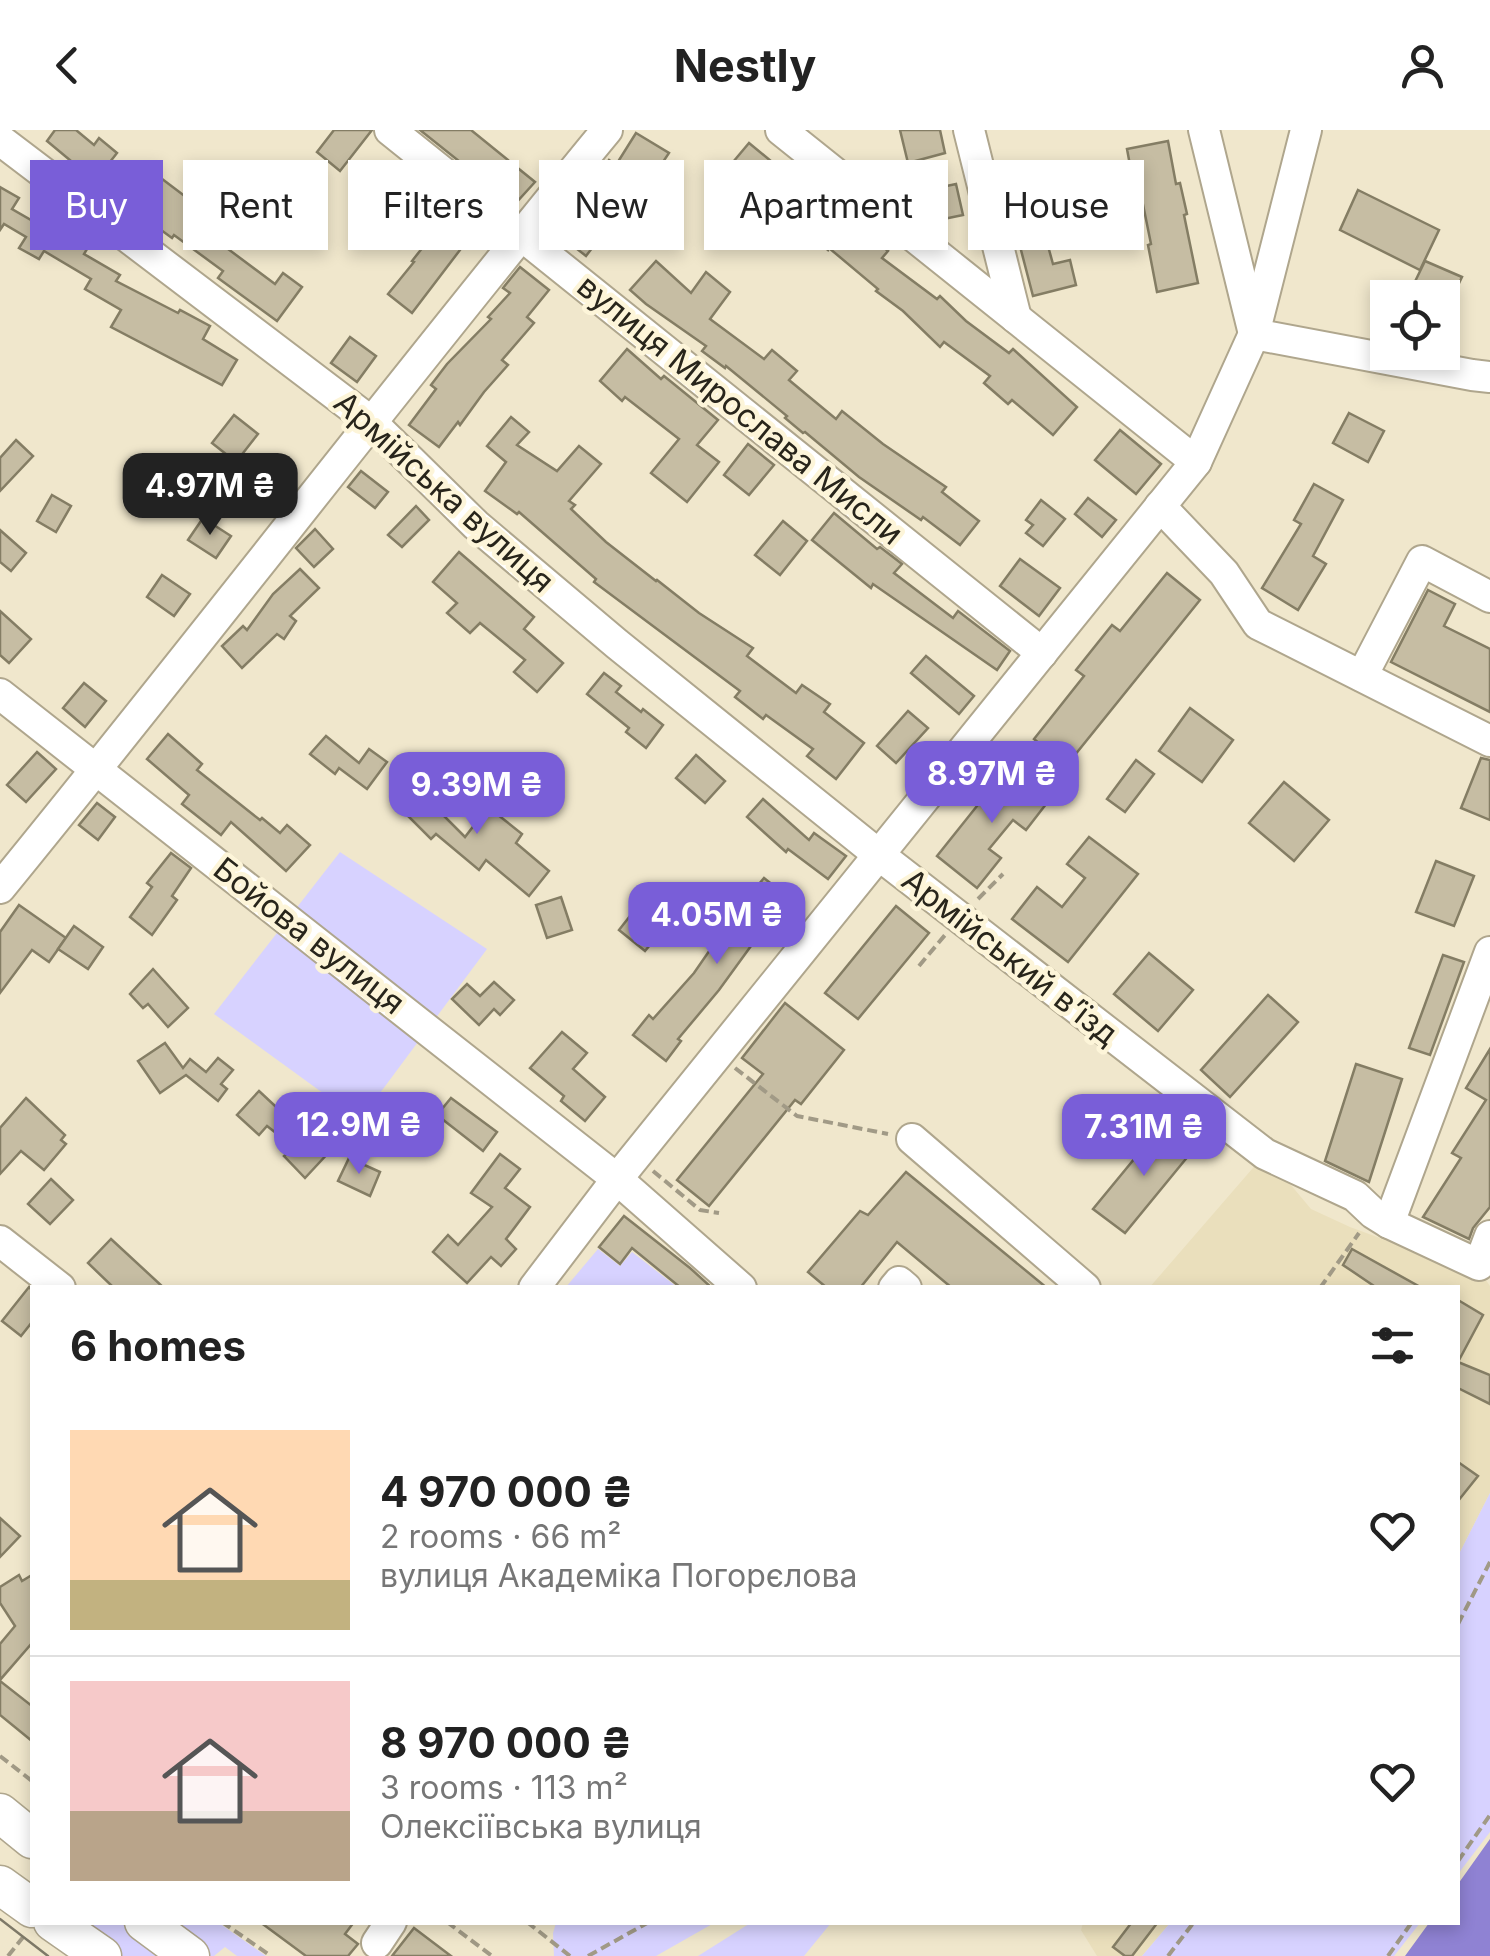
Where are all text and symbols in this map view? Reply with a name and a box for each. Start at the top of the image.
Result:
icon: back [40,38,95,93]
text: Nestly [674,38,816,93]
icon: person [1395,38,1450,93]
chip: Buy [30,160,163,250]
chip: Rent [183,160,328,250]
chip: Filters [348,160,519,250]
chip: New [539,160,684,250]
chip: Apartment [704,160,948,250]
chip: House [968,160,1144,250]
street label: вулиця Мирослава Мисли [570,266,911,553]
map controls [1370,280,1460,370]
button: locate [1370,280,1460,370]
street label: Армійська вулиця [326,383,562,601]
pin: 4.97M ₴ [118,453,302,538]
text: 4.97M ₴ [145,466,275,505]
pin: 8.97M ₴ [900,741,1084,826]
pin: 9.39M ₴ [385,752,569,837]
text: 8.97M ₴ [927,754,1057,793]
text: 9.39M ₴ [411,765,543,804]
street label: Бойова вулиця [206,849,413,1022]
street label: Армійський в’їзд [895,860,1126,1053]
pin: 4.05M ₴ [625,882,809,967]
text: 4.05M ₴ [650,895,784,934]
pin: 12.9M ₴ [267,1092,451,1177]
pin: 7.31M ₴ [1052,1094,1236,1179]
text: 12.9M ₴ [296,1105,422,1144]
text: 7.31M ₴ [1084,1107,1204,1146]
icon: filters [1365,1318,1420,1373]
text: 6 homes [70,1320,246,1371]
text: 4 970 000 ₴ [380,1466,633,1517]
icon: home [150,1470,270,1590]
icon: heart [1365,1503,1420,1558]
text: 2 rooms · 66 m² [380,1517,621,1556]
text: вулиця Академіка Погорєлова [380,1556,858,1595]
text: 8 970 000 ₴ [380,1717,632,1768]
icon: home [150,1721,270,1841]
icon: heart [1365,1754,1420,1809]
text: 3 rooms · 113 m² [380,1768,628,1807]
text: Олексіївська вулиця [380,1807,702,1846]

